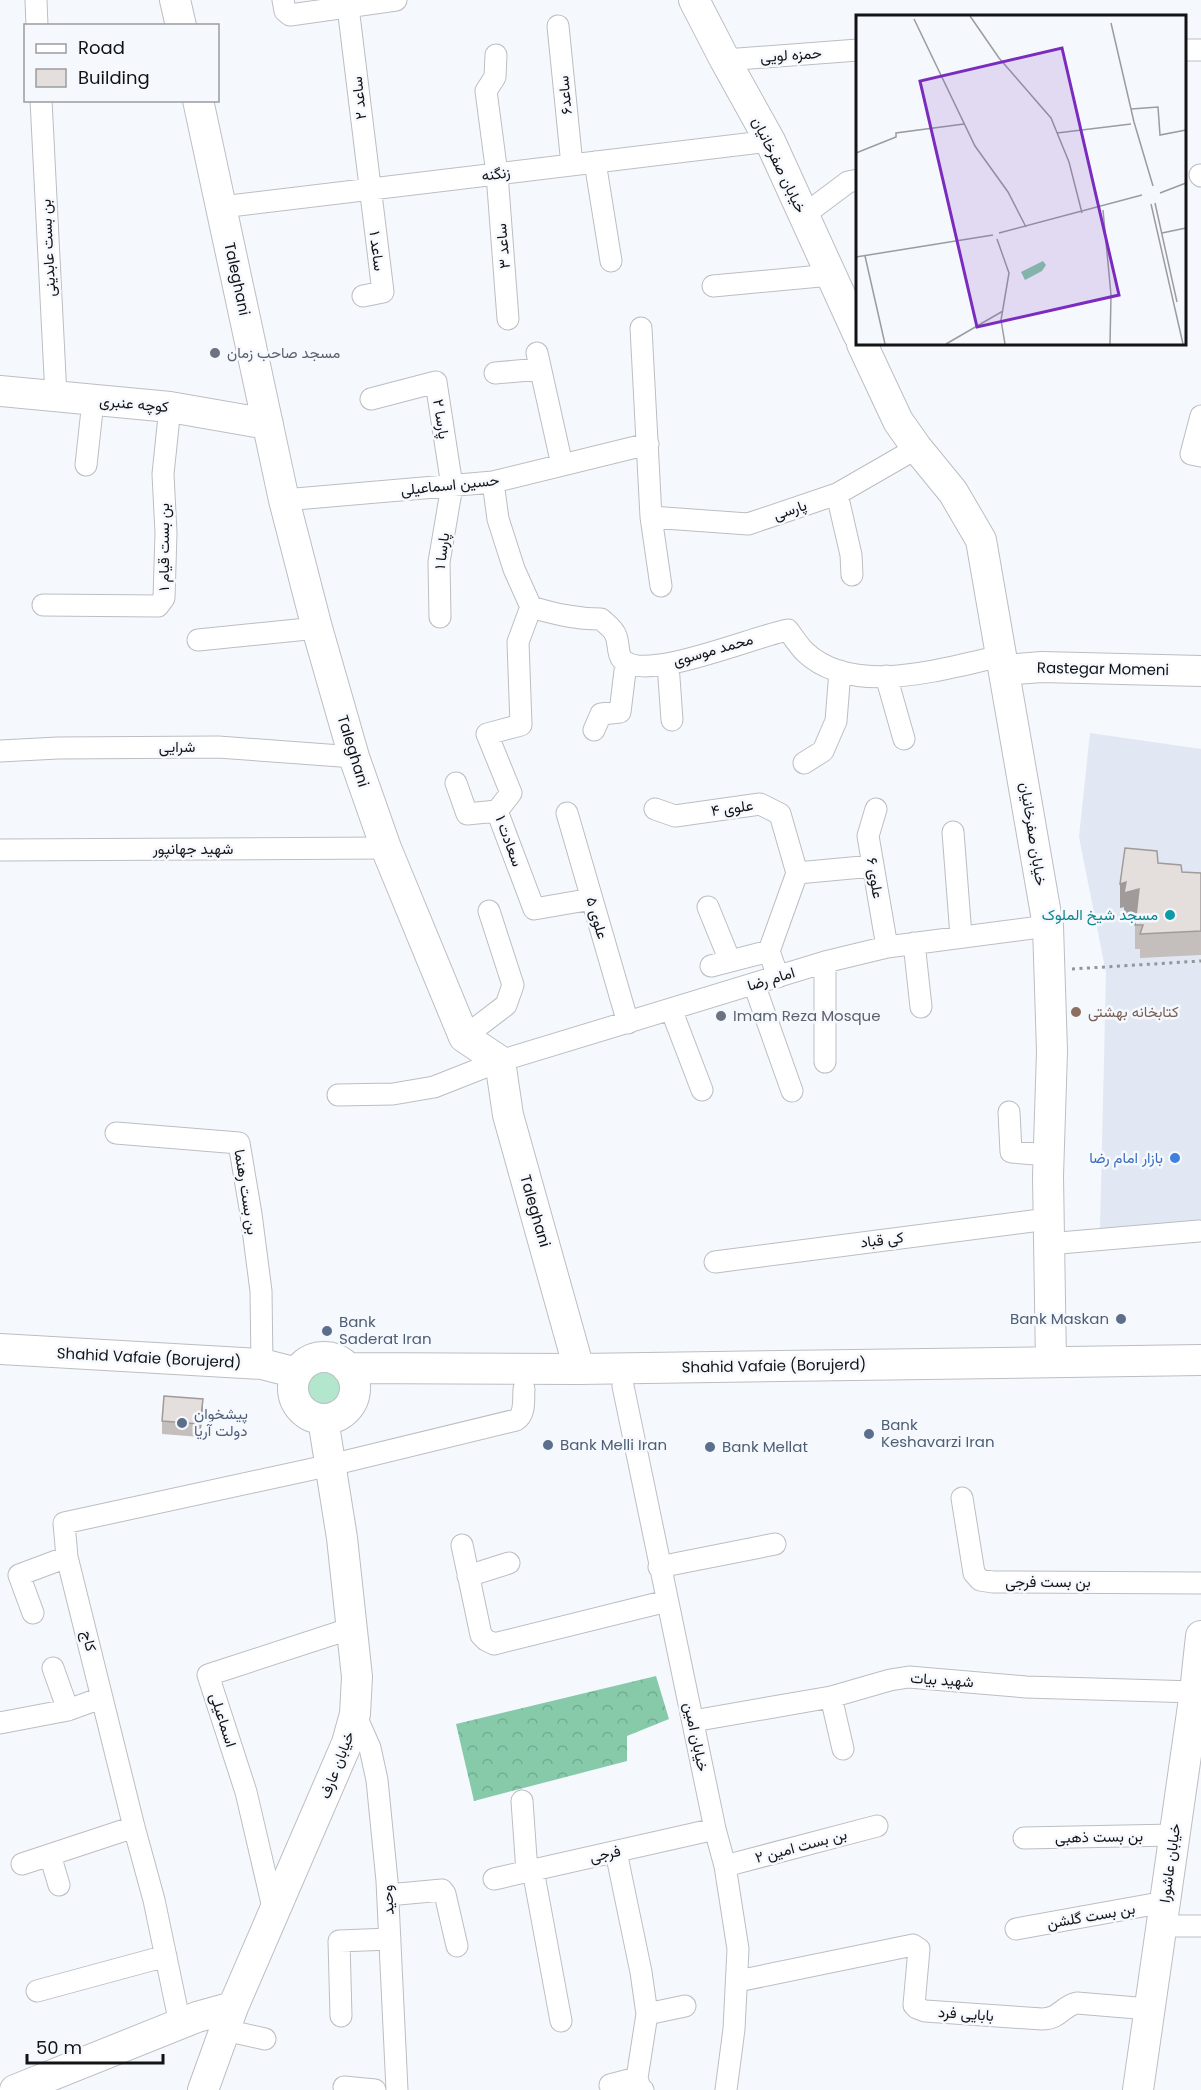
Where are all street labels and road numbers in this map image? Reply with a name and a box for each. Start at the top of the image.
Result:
street label: حمزه لویی [759,42,822,67]
street label: ساعد ۲ [346,75,371,121]
street label: ساعد۶ [552,75,577,115]
street label: خیابان صفرخانیان [747,113,812,216]
street label: زنگنه [480,161,512,186]
street label: بن بست عابدینی [34,199,61,297]
street label: ساعد ۳ [490,222,515,270]
street label: ساعد ۱ [365,230,390,272]
street label: Taleghani [219,240,255,317]
street label: کوچه عنبری [98,390,170,417]
street label: پارسا ۲ [428,397,455,440]
street label: حسین اسماعیلی [400,469,500,500]
street label: پارسی [770,494,809,525]
street label: بن بست قیام ۱ [153,503,174,591]
street label: پارسا ۱ [429,531,454,570]
street label: محمد موسوی [670,628,755,671]
street label: Rastegar Momeni [1037,657,1169,680]
street label: Taleghani [333,712,374,790]
street label: شرایی [159,736,195,757]
street label: خیابان صفرخانیان [1015,781,1052,887]
street label: علوی ۴ [709,794,755,821]
street label: سعادت ۱ [491,812,528,869]
street label: شهید جهانپور [152,838,233,859]
street label: علوی ۶ [862,856,889,900]
street label: علوی ۵ [581,894,614,941]
street label: امام رضا [744,961,797,996]
street label: بن بست رهنما [229,1148,264,1236]
street label: Taleghani [515,1172,556,1250]
street label: کی قباد [859,1226,905,1253]
street label: Shahid Vafaie (Borujerd) [56,1342,242,1373]
street label: Shahid Vafaie (Borujerd) [681,1353,867,1378]
street label: بن بست فرجی [1005,1571,1091,1592]
street label: کاج [76,1628,102,1654]
street label: شهید بیات [910,1667,975,1692]
street label: اسماعیلی [205,1690,242,1750]
street label: خیابان امین [679,1700,714,1773]
street label: خیابان عارف [314,1728,359,1802]
street label: خیابان عاشورا [1154,1822,1185,1904]
street label: بن بست امین ۲ [753,1823,849,1868]
street label: بن بست ذهبی [1055,1825,1143,1848]
street label: فرجی [587,1840,623,1867]
street label: وحید [376,1884,399,1916]
street label: بن بست گلشن [1045,1897,1137,1934]
street label: بابایی فرد [937,2001,995,2026]

